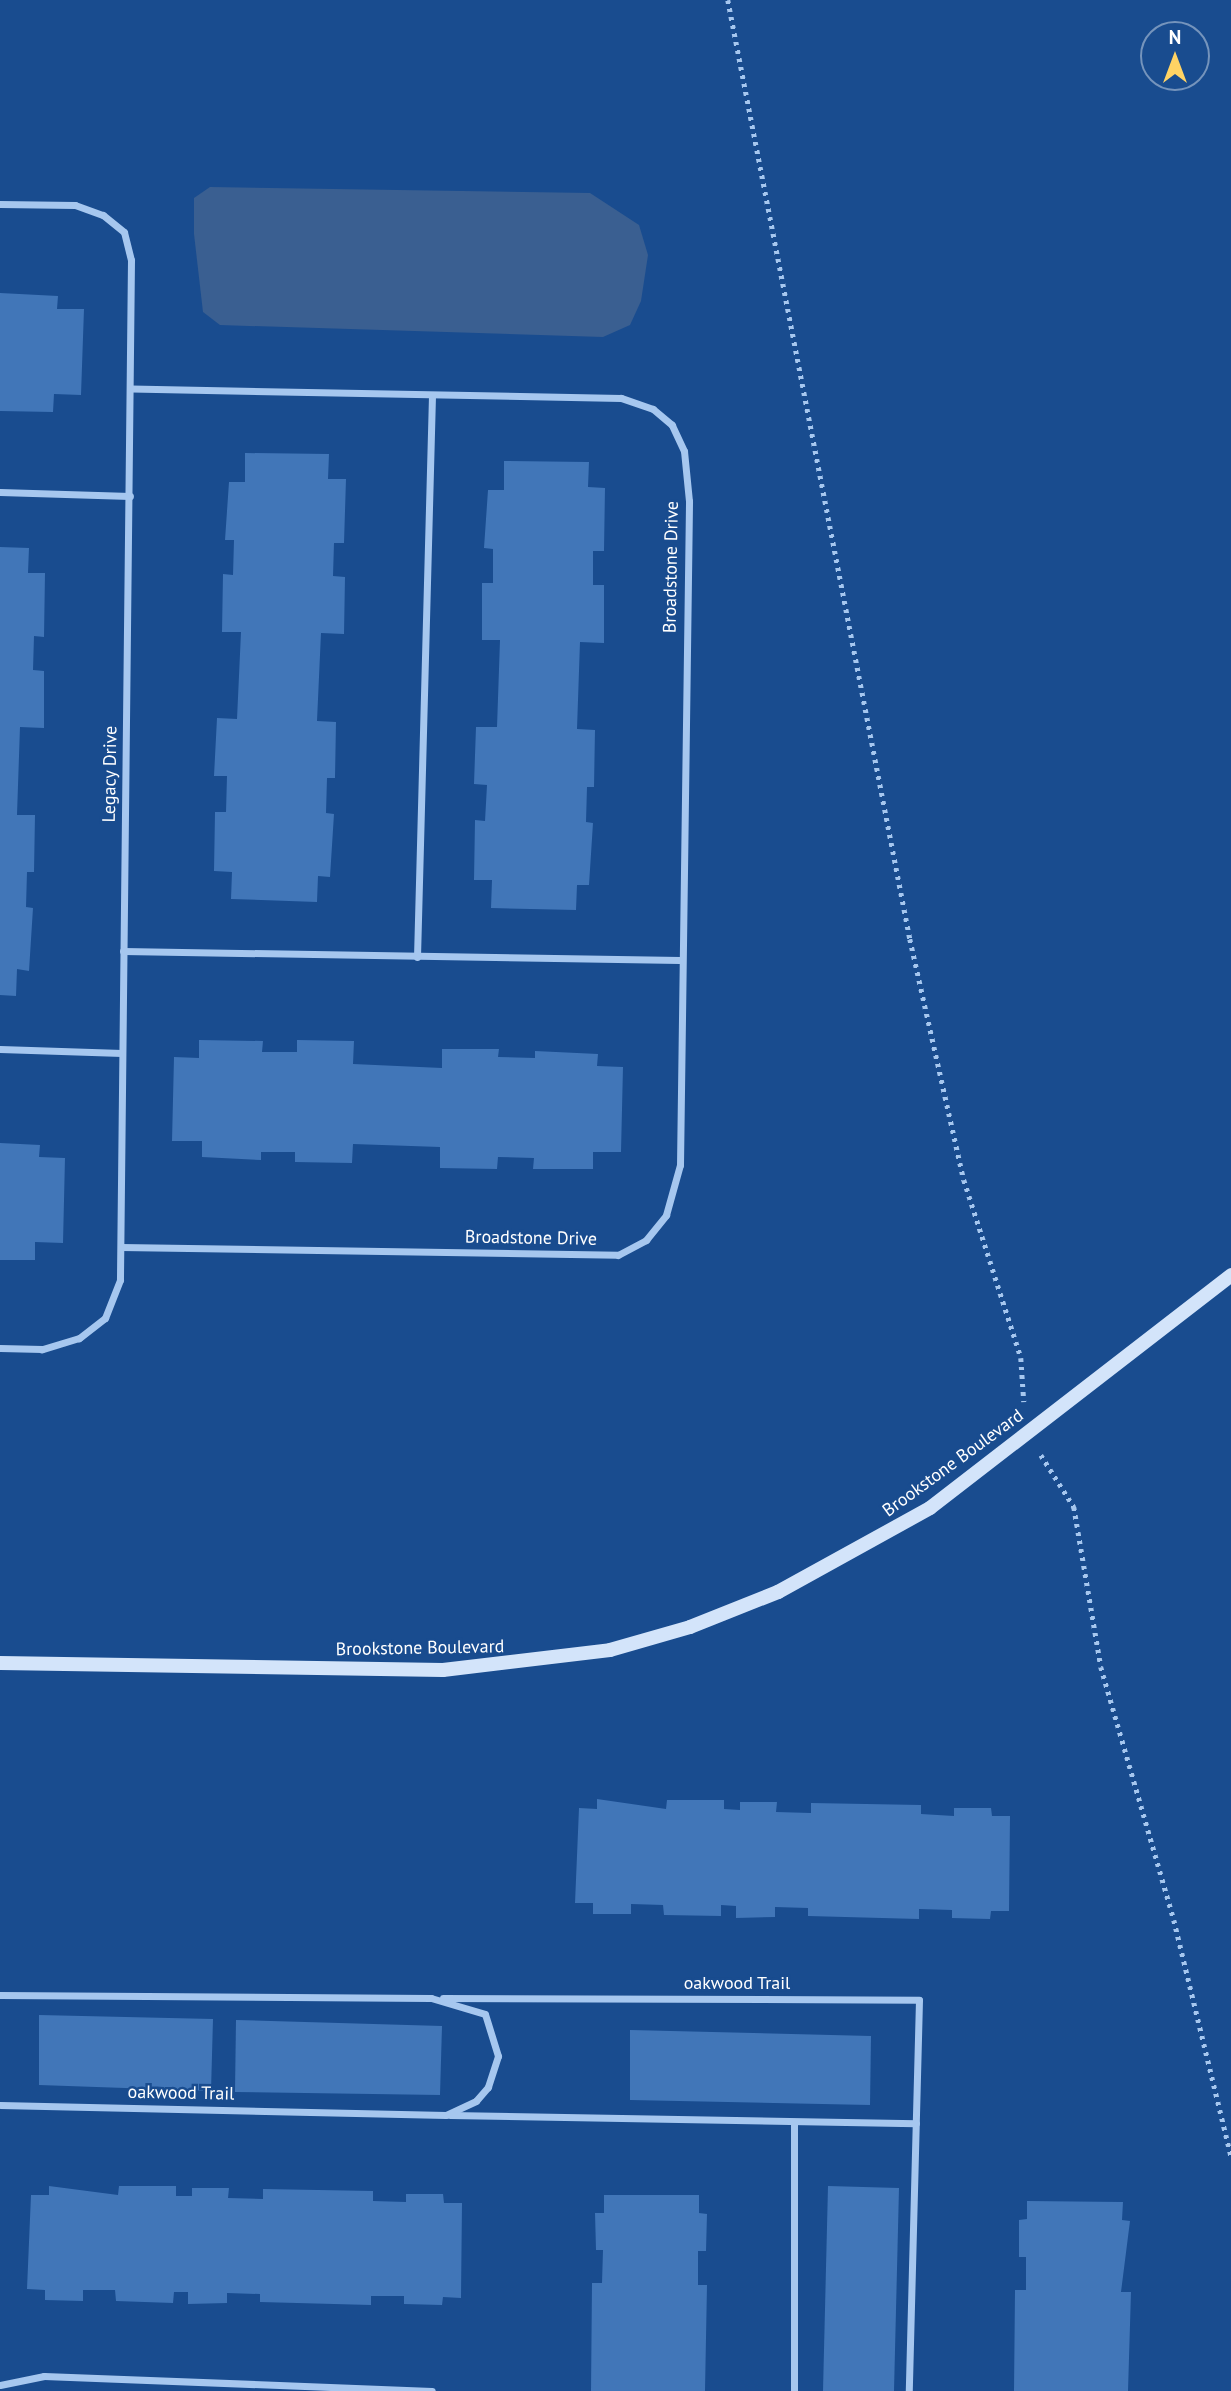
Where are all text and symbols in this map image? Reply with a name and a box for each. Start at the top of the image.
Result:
north arrow [1140,21,1210,91]
text: N [1169,25,1181,49]
street label: Broadstone Drive [659,501,683,633]
street label: Legacy Drive [98,725,122,823]
street label: Broadstone Drive [465,1226,597,1250]
street label: Brookstone Boulevard [878,1405,1028,1521]
street label: Brookstone Boulevard [335,1636,505,1660]
street label: oakwood Trail [683,1972,791,1994]
street label: oakwood Trail [127,2081,235,2105]

